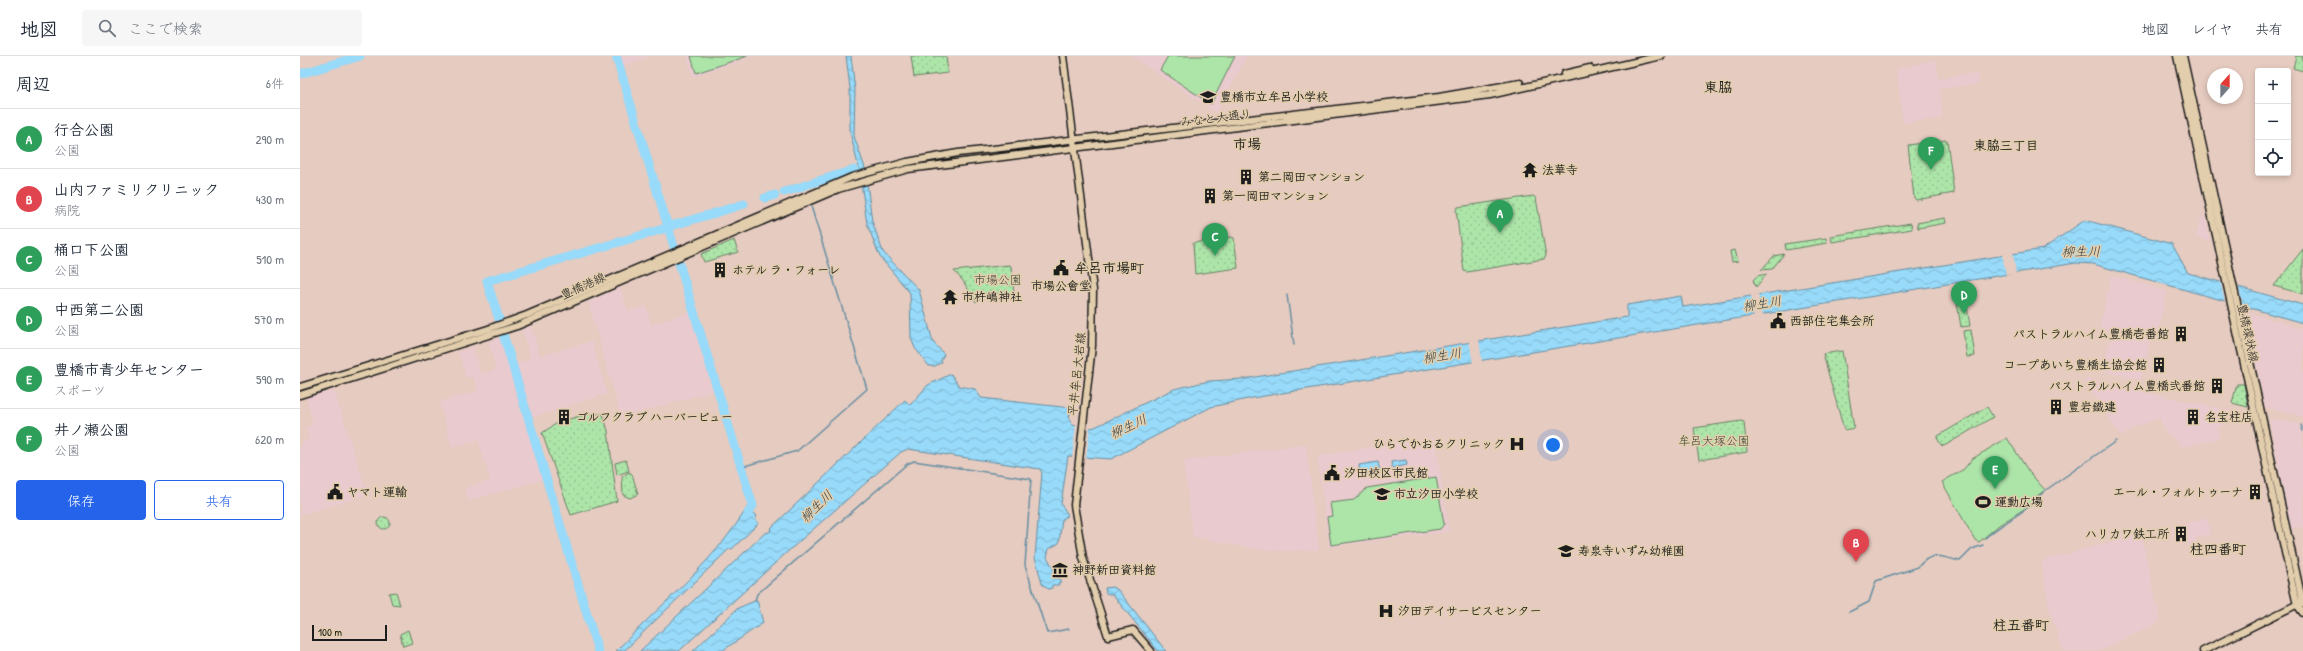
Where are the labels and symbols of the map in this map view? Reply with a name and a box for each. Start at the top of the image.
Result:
north arrow [2207,68,2243,104]
district label: 東脇 [1704,77,1732,96]
school or university icon: 豊橋市立牟呂小学校 [1199,88,1217,106]
place label: 豊橋市立牟呂小学校 [1220,88,1328,105]
street label: みなと大通り [1179,105,1253,130]
district label: 市場 [1233,134,1261,153]
district label: 東脇三丁目 [1973,136,2039,154]
pin: F [1918,137,1944,170]
temple icon: 法華寺 [1521,161,1539,179]
place label: 法華寺 [1542,161,1578,178]
building icon: 第二岡田マンション [1237,168,1255,186]
place label: 第二岡田マンション [1258,168,1365,185]
building icon: 第一岡田マンション [1201,187,1219,205]
place label: 第一岡田マンション [1222,187,1329,204]
pin: A [1487,200,1513,233]
pin: C [1202,223,1228,256]
water label: 柳生川 [2061,242,2101,260]
district label: 牟呂市場町 [1074,258,1144,277]
public building icon: 市場公會堂 [1052,259,1070,277]
building icon: ホテル ラ・フォーレ [711,261,729,279]
place label: ホテル ラ・フォーレ [732,261,841,278]
street label: 豊橋港線 [557,268,608,303]
park label: 市場公園 [974,271,1022,288]
place label: 市場公會堂 [1031,277,1091,294]
pin: D [1951,281,1977,314]
temple icon: 市杵嶋神社 [941,288,959,306]
place label: 市杵嶋神社 [962,288,1022,305]
water label: 柳生川 [1741,291,1783,315]
street label: 豊橋環状線 [2234,302,2263,364]
public building icon: 西部住宅集会所 [1769,312,1787,330]
place label: 西部住宅集会所 [1790,312,1875,329]
place label: パストラルハイム豊橋壱番館 [2013,325,2169,342]
building icon: パストラルハイム豊橋壱番館 [2172,325,2190,343]
street label: 平井牟呂大岩線 [1064,331,1089,417]
water label: 柳生川 [1421,343,1463,367]
place label: コープあいち豊橋生協会館 [2003,356,2147,373]
building icon: コープあいち豊橋生協会館 [2150,356,2168,374]
place label: パストラルハイム豊橋弐番館 [2049,377,2205,394]
building icon: パストラルハイム豊橋弐番館 [2208,377,2226,395]
building icon: 豊岩鐵建 [2047,398,2065,416]
place label: 豊岩鐵建 [2068,398,2116,415]
building icon: ゴルフクラブ ハーバービュー [555,408,573,426]
place label: ゴルフクラブ ハーバービュー [576,408,733,425]
building icon: 名宝柱店 [2184,408,2202,426]
place label: 名宝柱店 [2205,408,2253,425]
water label: 柳生川 [1107,410,1149,442]
park label: 牟呂大塚公園 [1678,432,1750,449]
place label: ひらでかおるクリニック [1373,435,1505,452]
hospital icon: ひらでかおるクリニック [1508,435,1526,453]
your location [1543,435,1563,455]
pin: E [1982,456,2008,489]
public building icon: 汐田校区市民館 [1323,464,1341,482]
place label: 汐田校区市民館 [1344,464,1428,481]
public building icon: ヤマト運輸 [326,483,344,501]
place label: ヤマト運輸 [347,483,407,500]
place label: エール・フォルトゥーナ [2113,483,2243,500]
building icon: エール・フォルトゥーナ [2246,483,2264,501]
school or university icon: 市立汐田小学校 [1373,485,1391,503]
place label: 市立汐田小学校 [1394,485,1478,502]
water label: 柳生川 [796,486,836,526]
sports icon: 運動広場 [1974,493,1992,511]
place label: 運動広場 [1995,493,2043,510]
place label: ハリカワ鉄工所 [2085,525,2170,542]
building icon: ハリカワ鉄工所 [2172,525,2190,543]
pin: B [1843,529,1869,562]
district label: 柱四番町 [2190,539,2246,558]
school or university icon: 寿泉寺いずみ幼稚園 [1557,542,1575,560]
place label: 寿泉寺いずみ幼稚園 [1578,542,1685,559]
museum icon: 神野新田資料館 [1051,561,1069,579]
place label: 神野新田資料館 [1072,561,1156,578]
hospital icon: 汐田デイサービスセンター [1377,602,1395,620]
place label: 汐田デイサービスセンター [1398,602,1542,619]
district label: 柱五番町 [1993,615,2049,634]
scale bar [312,623,387,642]

